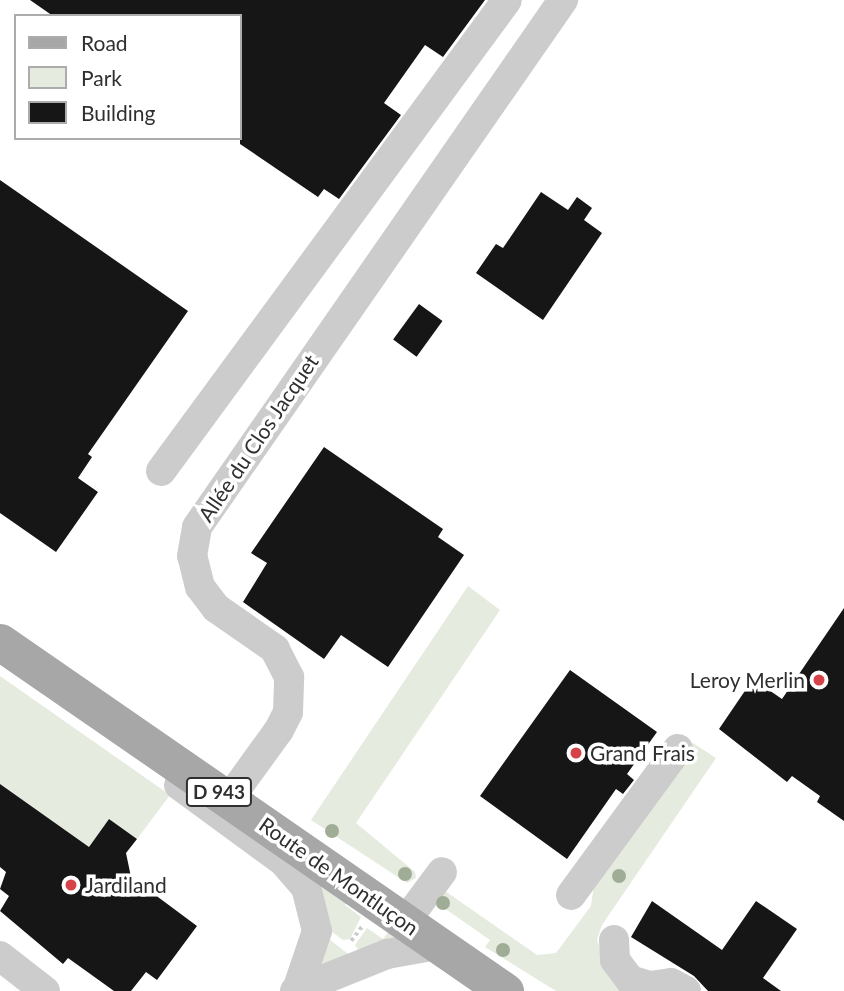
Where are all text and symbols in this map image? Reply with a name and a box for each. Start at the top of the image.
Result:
legend [14,14,242,140]
text: Road [81,30,128,55]
text: Park [81,65,122,90]
text: Building [81,100,156,125]
street label: Allée du Clos Jacquet [193,349,323,527]
place label: Leroy Merlin [689,667,805,693]
marker: Leroy Merlin [811,672,827,688]
place label: Grand Frais [590,740,695,766]
marker: Grand Frais [568,745,584,761]
road number: D 943 [186,776,252,807]
street label: Route de Montluçon [255,812,423,940]
place label: Jardiland [85,872,167,898]
marker: Jardiland [63,877,79,893]

